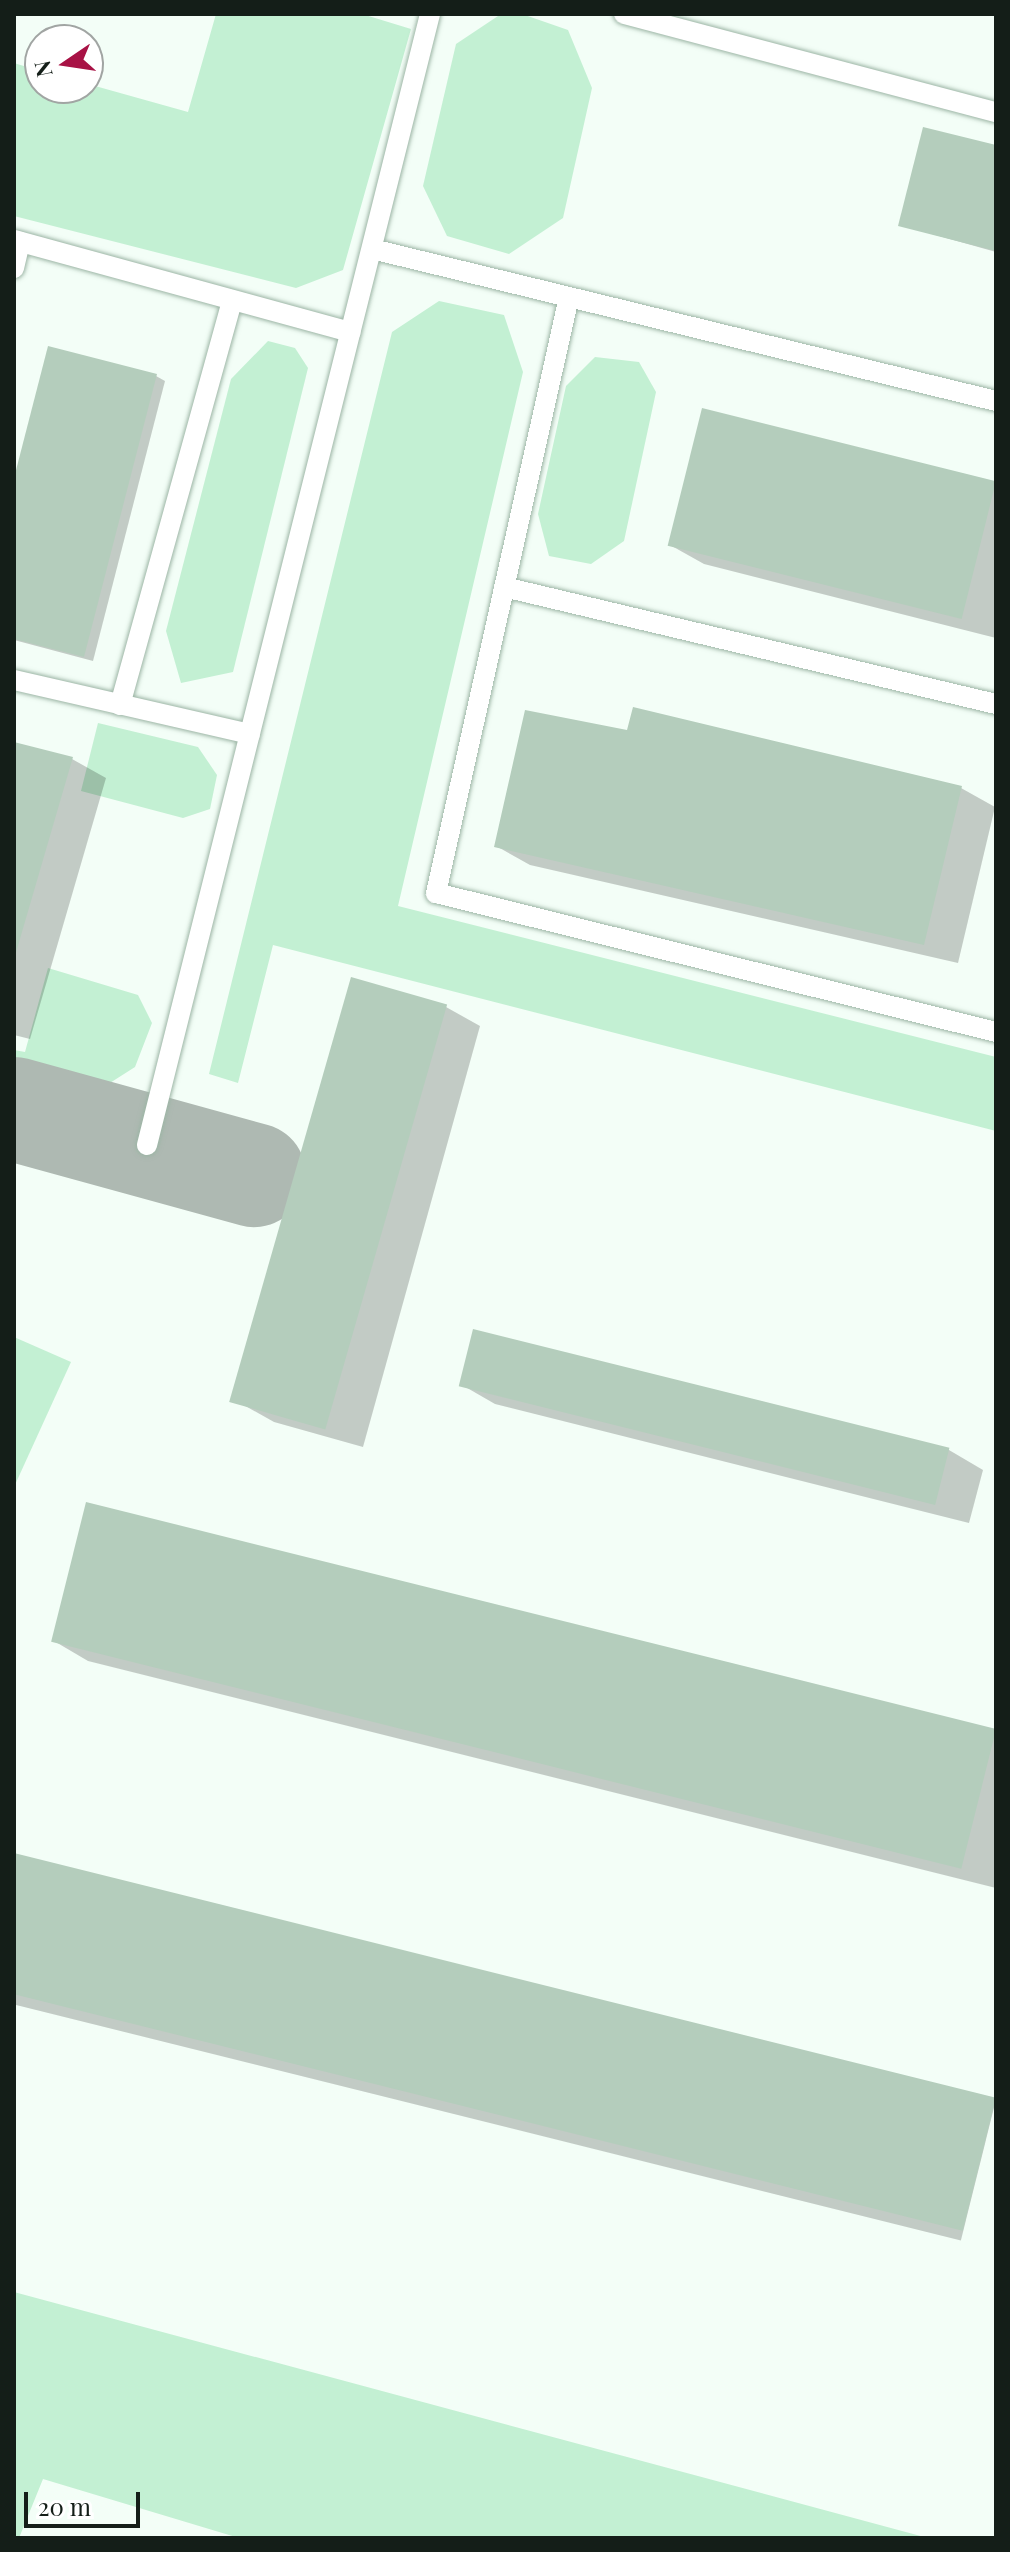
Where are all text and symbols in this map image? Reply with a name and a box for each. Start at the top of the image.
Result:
north arrow [24,24,104,104]
text: N [26,58,59,80]
scale bar [28,2476,144,2526]
text: 20 m [38,2490,91,2522]

